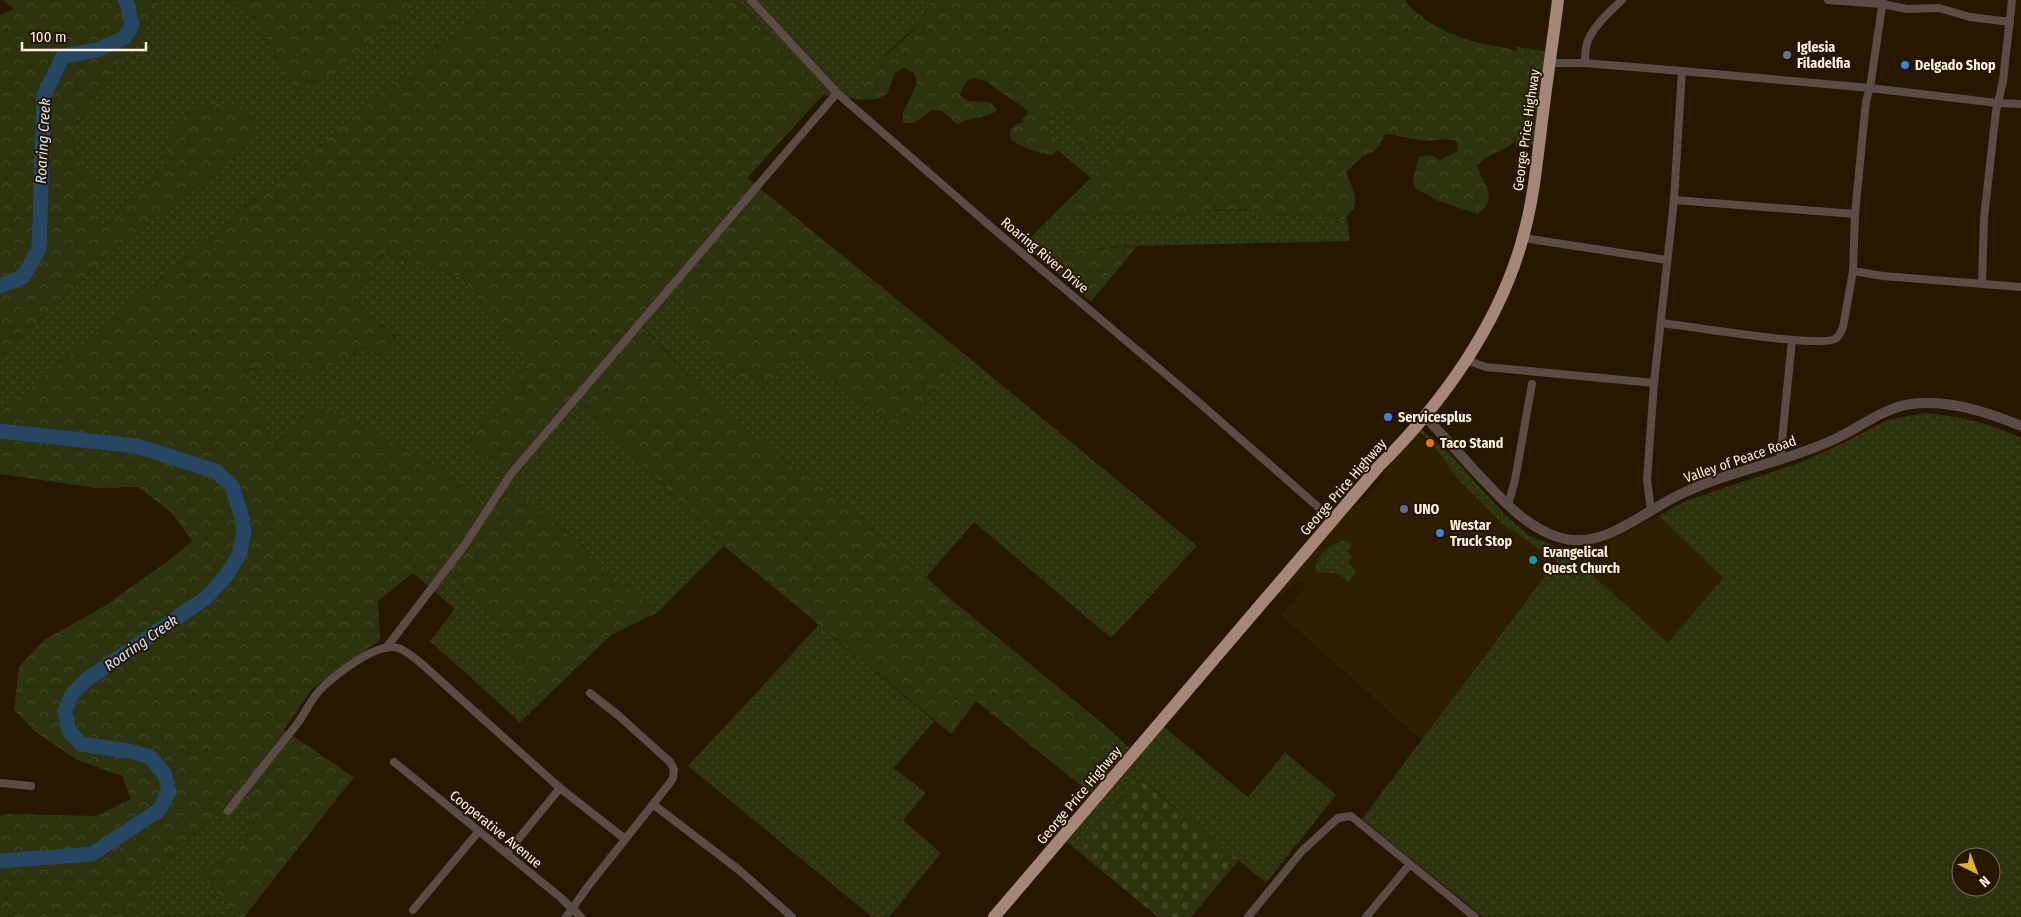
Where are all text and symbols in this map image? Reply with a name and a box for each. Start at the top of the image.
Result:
scale bar [22,20,146,52]
text: 100 m [30,28,67,46]
place label: Iglesia Filadelfia [1797,39,1850,72]
marker: Iglesia Filadelfia [1781,49,1793,61]
place label: Delgado Shop [1915,57,1996,74]
marker: Delgado Shop [1899,59,1911,71]
street label: George Price Highway [1510,67,1544,192]
water label: Roaring Creek [32,97,54,184]
street label: Roaring River Drive [997,214,1092,297]
place label: Servicesplus [1398,409,1472,426]
marker: Servicesplus [1382,411,1394,423]
street label: Valley of Peace Road [1682,432,1798,487]
street label: George Price Highway [1297,435,1391,539]
place label: Taco Stand [1440,435,1503,452]
marker: Taco Stand [1424,437,1436,449]
place label: UNO [1414,501,1440,518]
marker: UNO [1398,503,1410,515]
place label: Westar Truck Stop [1450,517,1512,550]
marker: Westar Truck Stop [1434,527,1446,539]
place label: Evangelical Quest Church [1543,544,1620,577]
marker: Evangelical Quest Church [1527,554,1539,566]
water label: Roaring Creek [101,611,182,675]
street label: George Price Highway [1033,742,1126,848]
street label: Cooperative Avenue [446,787,545,872]
north arrow [1951,847,2001,897]
text: N [1976,872,1993,890]

